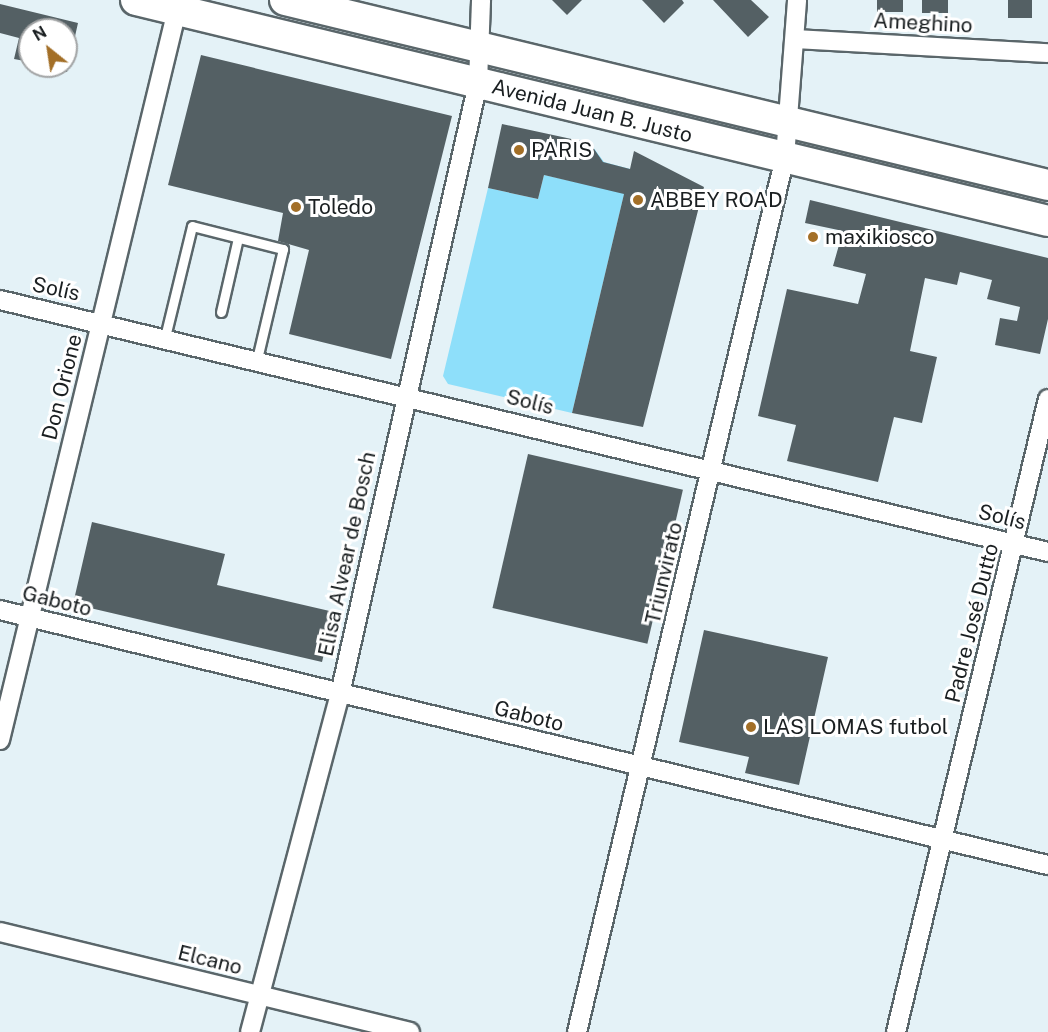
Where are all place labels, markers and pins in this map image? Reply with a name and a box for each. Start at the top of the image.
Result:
place label: PARIS [531,137,592,163]
marker: PARIS [512,143,526,157]
place label: ABBEY ROAD [650,187,783,213]
marker: ABBEY ROAD [631,193,645,207]
place label: Toledo [308,194,373,220]
marker: Toledo [289,200,303,214]
place label: maxikiosco [825,224,934,250]
marker: maxikiosco [806,230,820,244]
place label: LAS LOMAS futbol [763,714,948,740]
marker: LAS LOMAS futbol [744,720,758,734]

